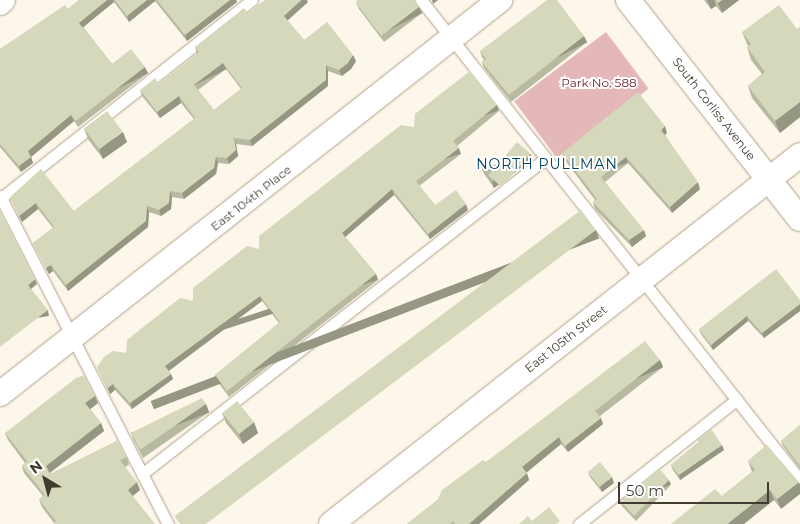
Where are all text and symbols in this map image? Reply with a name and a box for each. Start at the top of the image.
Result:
street label: South Corliss Avenue [669,55,759,163]
park label: Park No. 588 [561,76,637,90]
district label: NORTH PULLMAN [475,156,619,172]
street label: East 104th Place [208,162,294,234]
street label: East 105th Street [522,302,610,376]
north arrow [20,454,70,504]
text: N [26,456,46,478]
scale bar [620,472,771,504]
text: 50 m [626,481,664,500]

